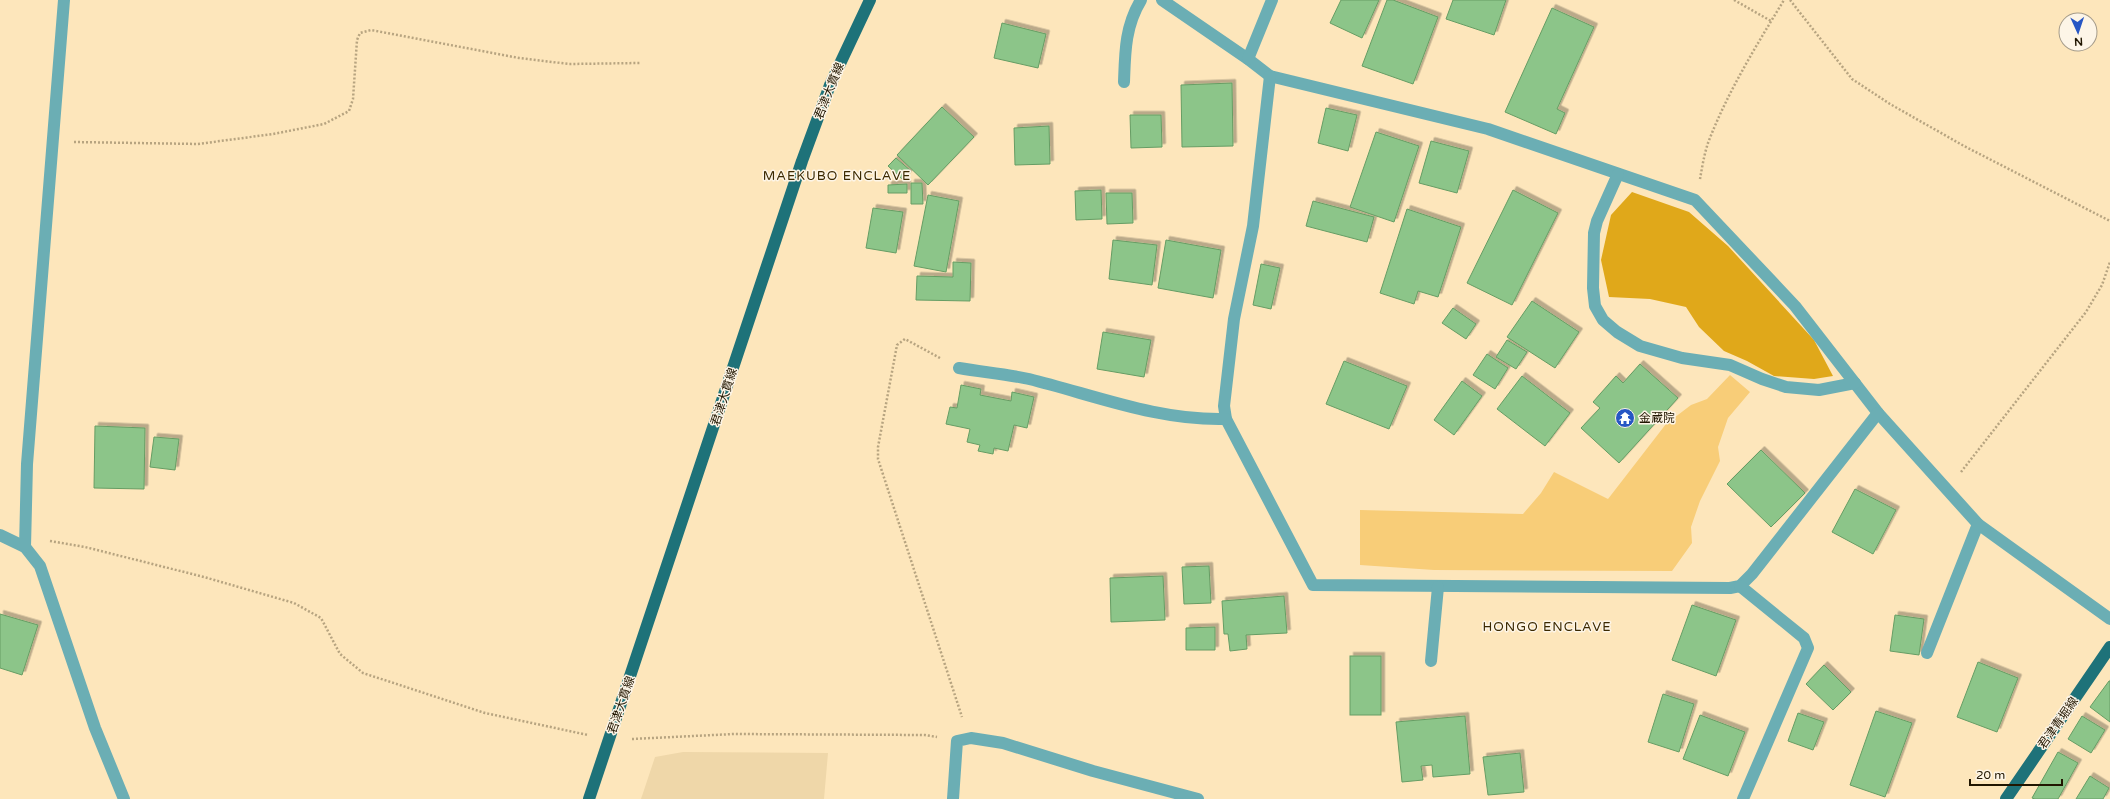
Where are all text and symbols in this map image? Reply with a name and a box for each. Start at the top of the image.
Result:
north arrow [2058,12,2098,52]
text: N [2074,35,2083,48]
street label: 君津大貫線 [811,61,847,121]
district label: MAEKUBO ENCLAVE [763,168,911,184]
street label: 君津大貫線 [708,366,740,428]
temple icon: 金蔵院 [1614,407,1636,429]
place label: 金蔵院 [1639,411,1675,425]
district label: HONGO ENCLAVE [1482,619,1612,635]
street label: 君津大貫線 [605,674,637,736]
street label: 君津青堀線 [2035,694,2081,752]
scale bar [1970,761,2062,787]
text: 20 m [1976,768,2005,782]

